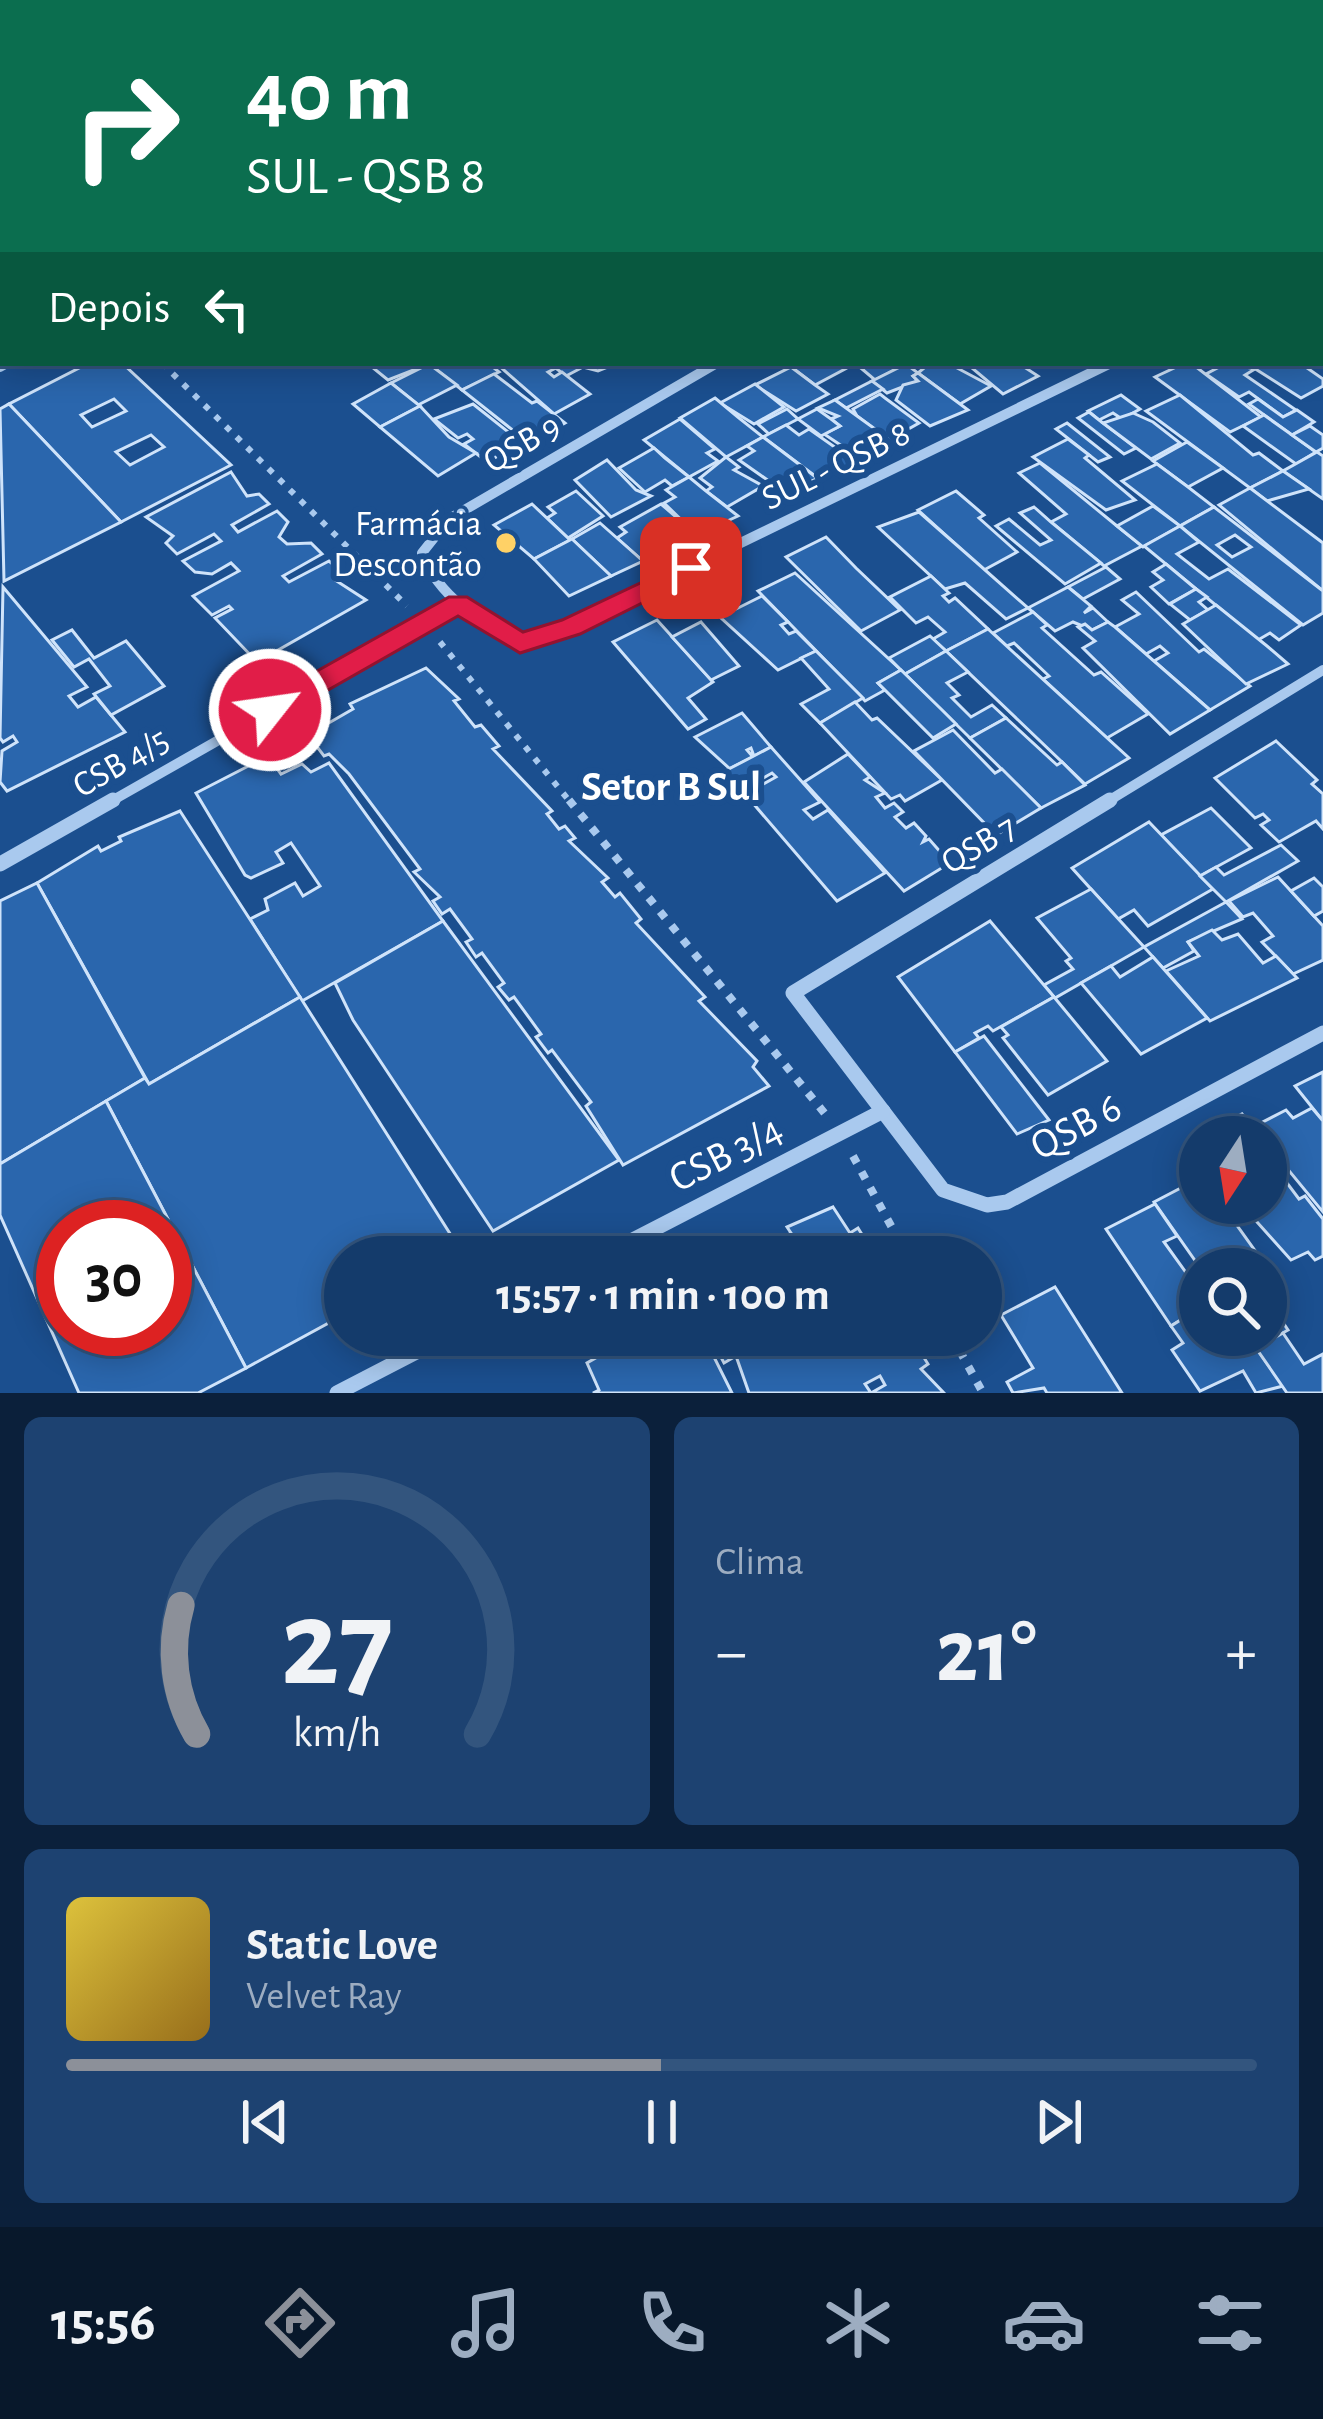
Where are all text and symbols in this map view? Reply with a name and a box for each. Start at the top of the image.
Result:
icon: right [48,48,204,204]
text: 40 m [246,52,413,136]
text: SUL - QSB 8 [246,150,486,204]
icon: left [194,276,260,342]
text: Depois [48,286,170,331]
street label: QSB 9 [477,408,567,480]
street label: SUL - QSB 8 [756,415,916,517]
place label: Farmácia Descontão [333,506,482,583]
pin [640,517,742,619]
marker: Farmácia Descontão [493,530,519,556]
icon: arrive [658,535,724,601]
position arrow [207,647,333,773]
street label: CSB 4/5 [67,721,175,804]
district label: Setor B Sul [581,766,761,808]
street label: QSB 7 [935,809,1023,881]
street label: QSB 6 [1024,1086,1128,1168]
street label: CSB 3/4 [663,1108,789,1200]
north arrow [1179,1116,1287,1224]
map controls [1179,1116,1287,1356]
speed limit sign: 30 [36,1200,192,1356]
button: search [1179,1248,1287,1356]
text: 15:57 · 1 min · 100 m [496,1273,830,1318]
text: Clima [716,1543,804,1582]
text: 27 [280,1583,393,1708]
text: 21° [936,1608,1037,1698]
text: − [716,1620,747,1686]
text: + [1225,1620,1257,1686]
text: km/h [293,1712,381,1755]
text: Static Love [246,1923,438,1968]
text: Velvet Ray [246,1977,402,2016]
icon: previous [232,2089,298,2155]
icon: pause [629,2089,695,2155]
icon: next [1026,2089,1092,2155]
icon: directions [258,2281,342,2365]
icon: music [444,2281,528,2365]
icon: phone [630,2281,714,2365]
icon: climate [816,2281,900,2365]
icon: car [1002,2281,1086,2365]
icon: filters [1188,2281,1272,2365]
text: 15:56 [51,2296,156,2350]

